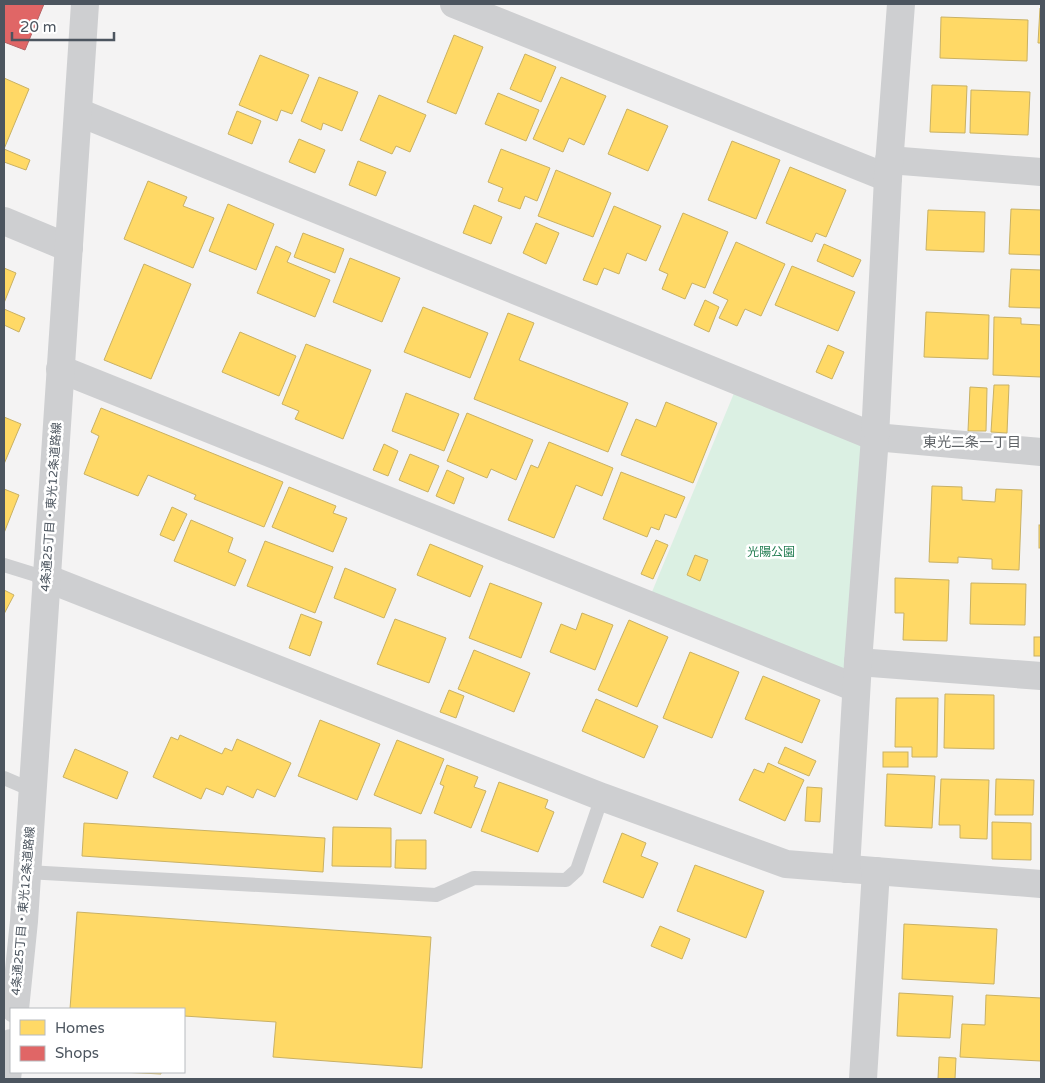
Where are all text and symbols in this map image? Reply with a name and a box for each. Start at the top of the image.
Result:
scale bar [12,10,115,42]
text: 20 m [20,18,57,36]
street label: 4条通25丁目・東光12条道路線 [38,422,64,592]
district label: 東光二条一丁目 [923,434,1021,451]
park label: 光陽公園 [747,545,795,559]
street label: 4条通25丁目・東光12条道路線 [9,826,37,996]
legend [10,1008,185,1073]
text: Homes [55,1019,105,1037]
text: Shops [55,1044,99,1062]

